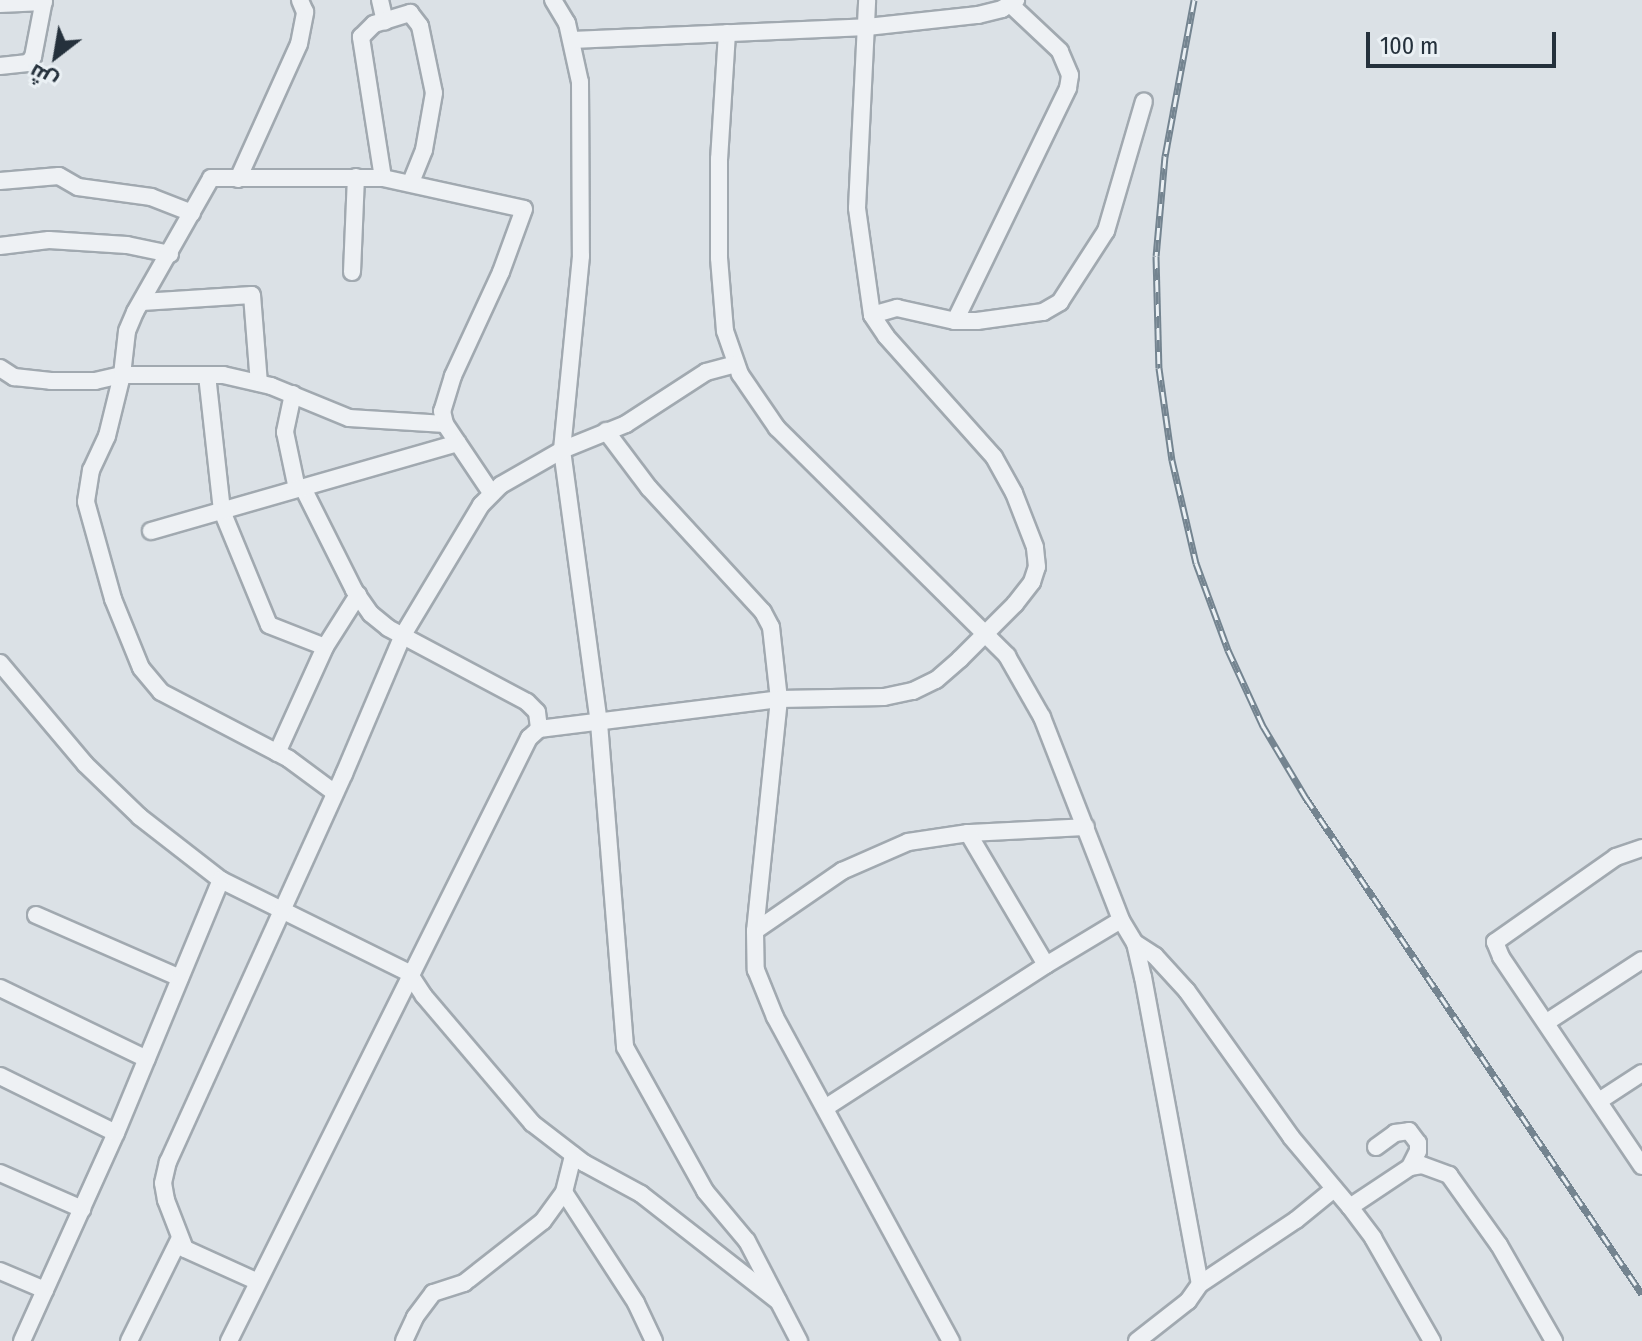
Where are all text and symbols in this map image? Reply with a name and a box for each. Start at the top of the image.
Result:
north arrow [16,16,96,96]
scale bar [1370,16,1560,66]
text: 100 m [1380,32,1438,60]
text: ش [24,58,62,96]

